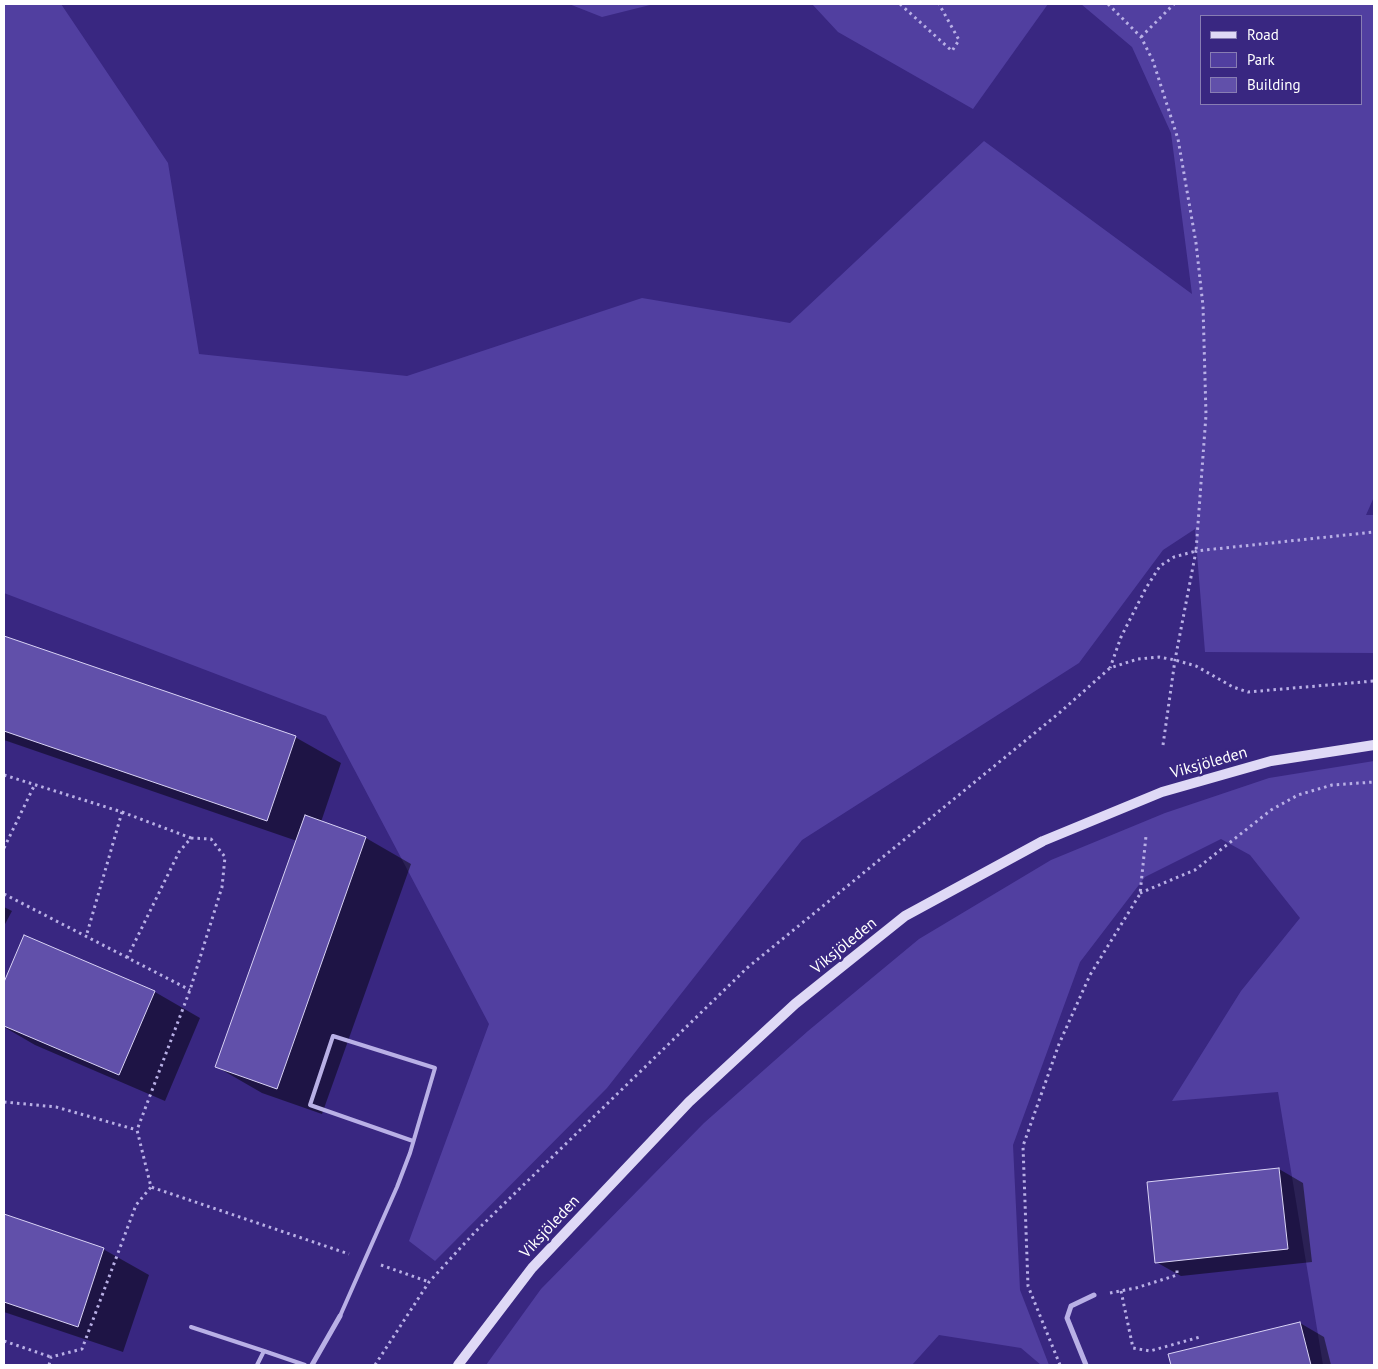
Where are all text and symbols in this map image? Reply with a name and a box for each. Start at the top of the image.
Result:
legend [1200,15,1363,105]
text: Road [1247,25,1279,44]
text: Park [1247,50,1275,69]
text: Building [1247,75,1301,94]
street label: Viksjöleden [1168,743,1250,783]
street label: Viksjöleden [807,914,881,978]
street label: Viksjöleden [516,1192,584,1262]

